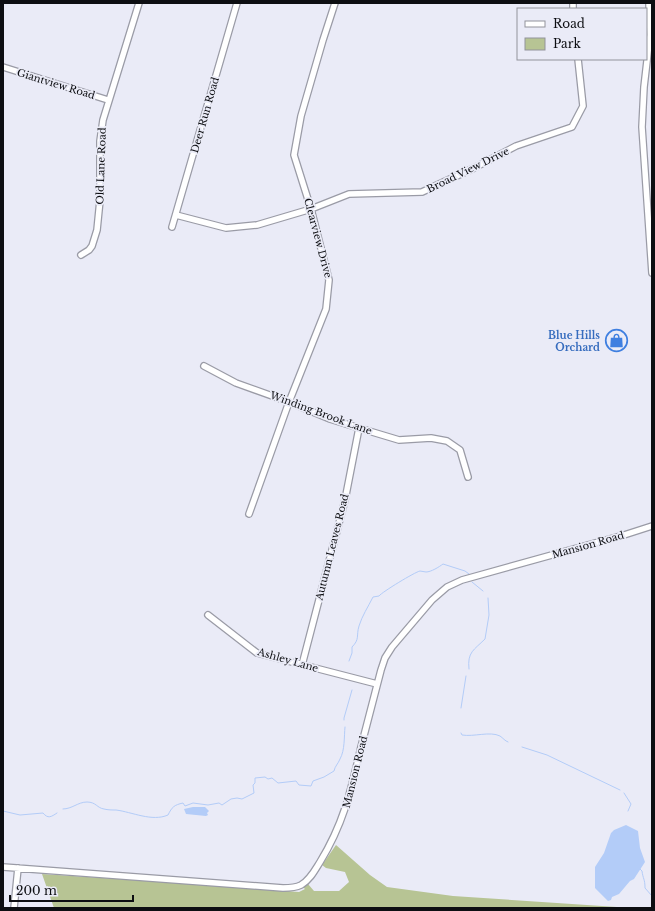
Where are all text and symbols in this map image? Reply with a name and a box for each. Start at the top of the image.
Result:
legend [517,8,647,60]
text: Road [553,16,585,31]
text: Park [553,36,581,51]
street label: Giantview Road [15,66,97,102]
street label: Deer Run Road [188,75,222,155]
street label: Old Lane Road [93,127,109,205]
street label: Broad View Drive [425,144,512,196]
street label: Clearview Drive [301,197,335,280]
shop icon: Blue Hills Orchard [603,328,629,354]
place label: Blue Hills Orchard [548,329,600,354]
street label: Winding Brook Lane [267,388,374,438]
street label: Autumn Leaves Road [312,492,352,603]
street label: Mansion Road [551,528,626,561]
street label: Ashley Lane [255,645,320,675]
street label: Mansion Road [340,734,370,810]
scale bar [10,877,133,903]
text: 200 m [16,883,57,898]

